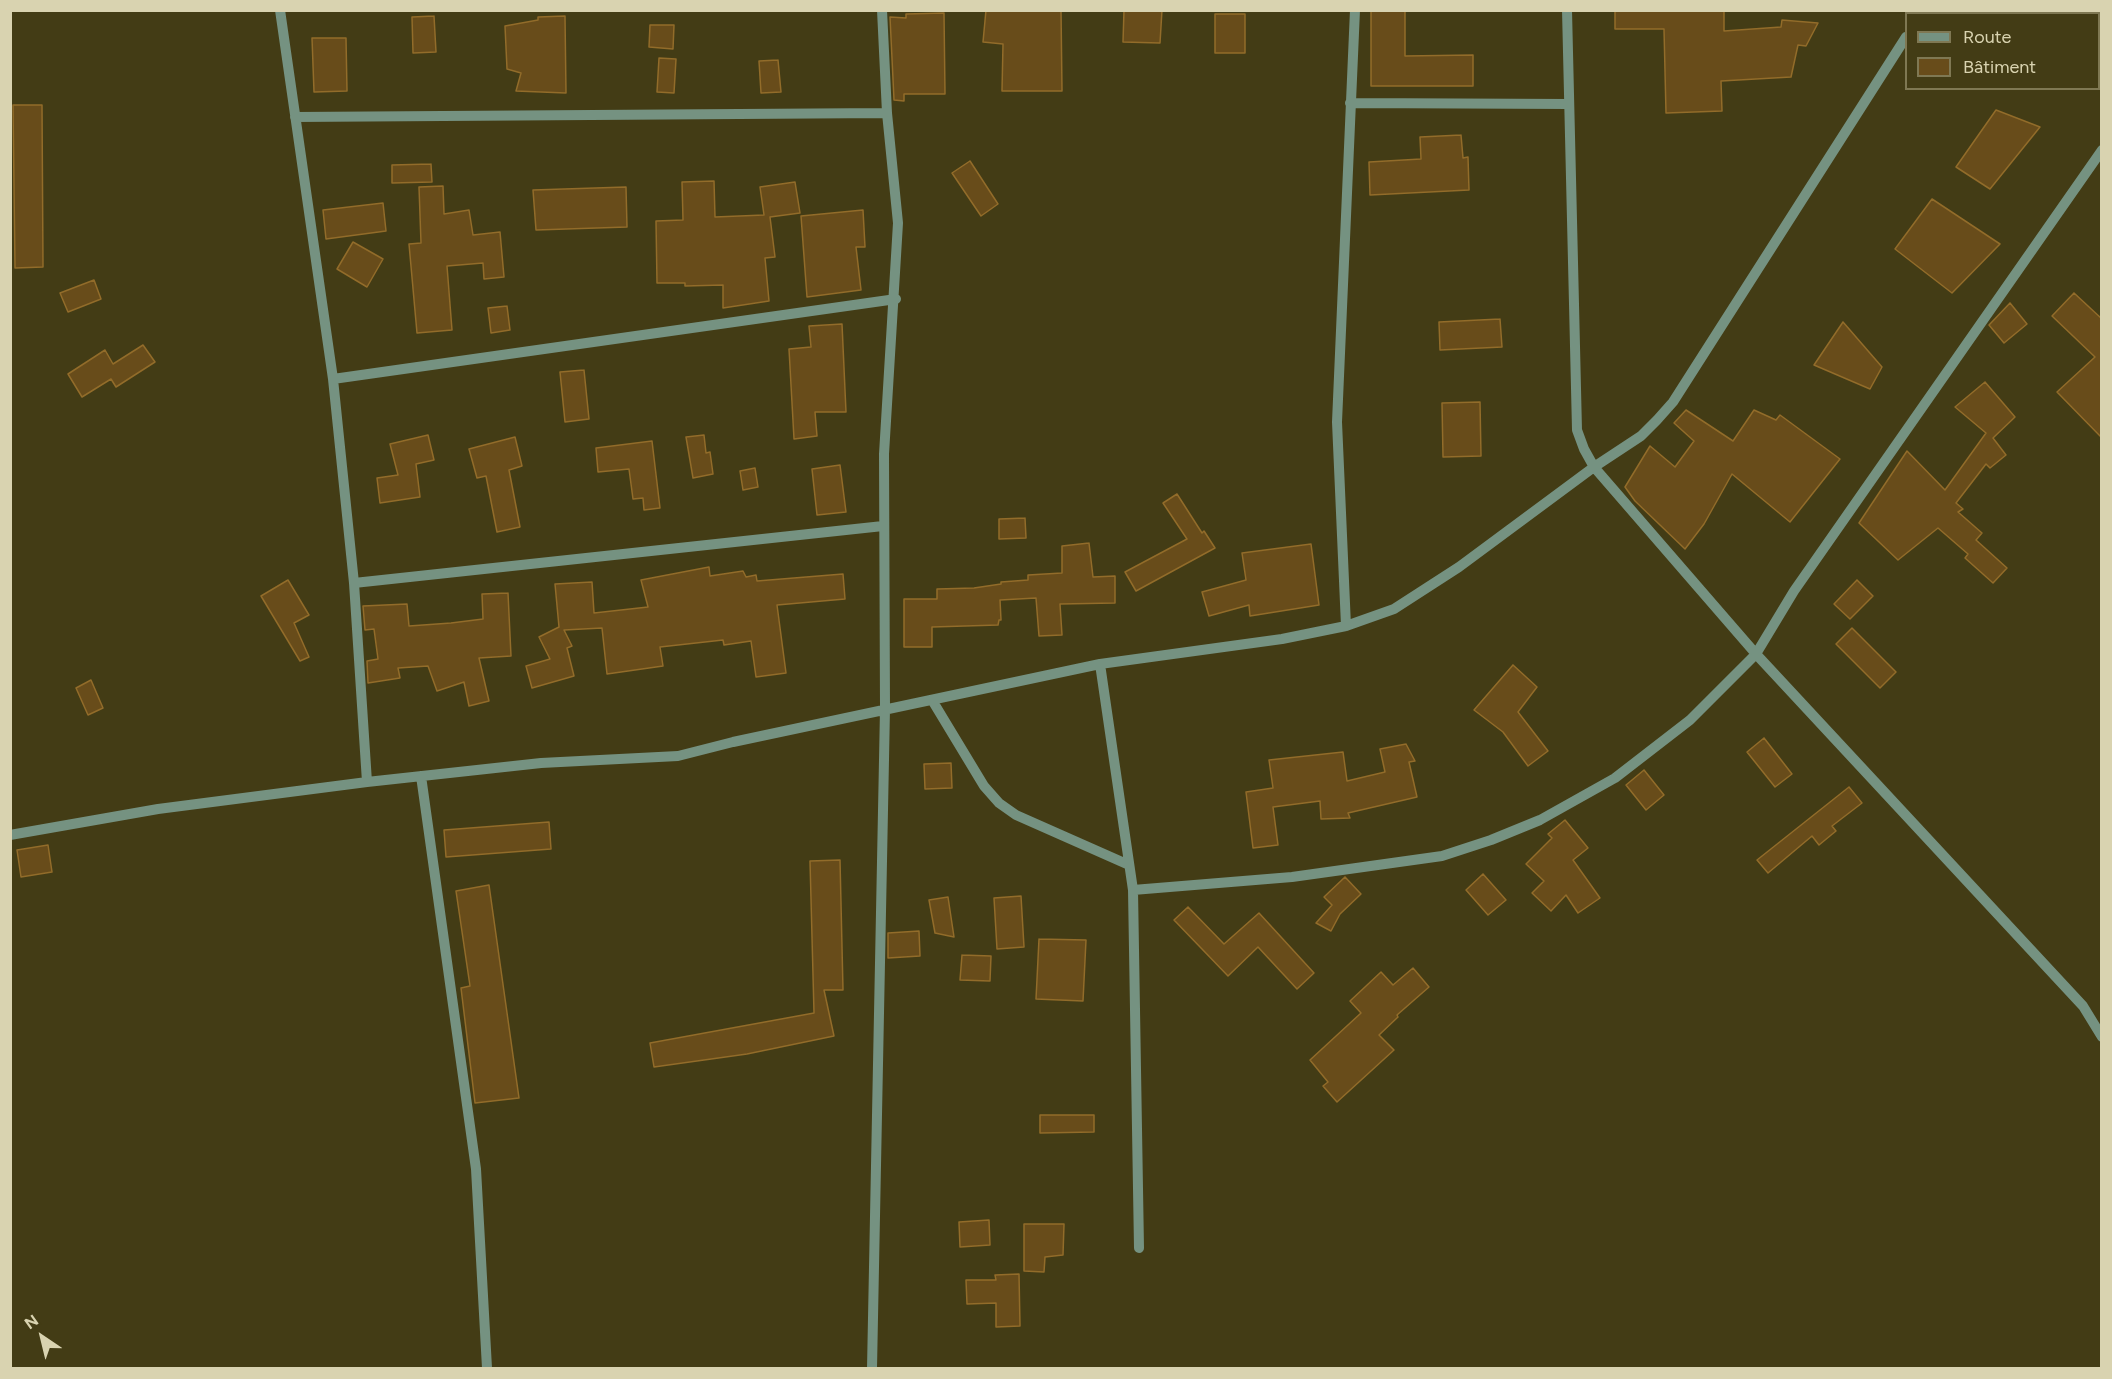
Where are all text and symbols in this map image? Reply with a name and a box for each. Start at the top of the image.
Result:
legend [1905,12,2100,90]
text: Route [1963,26,2011,48]
text: Bâtiment [1963,56,2036,78]
north arrow [12,1307,72,1367]
text: N [21,1311,42,1333]

